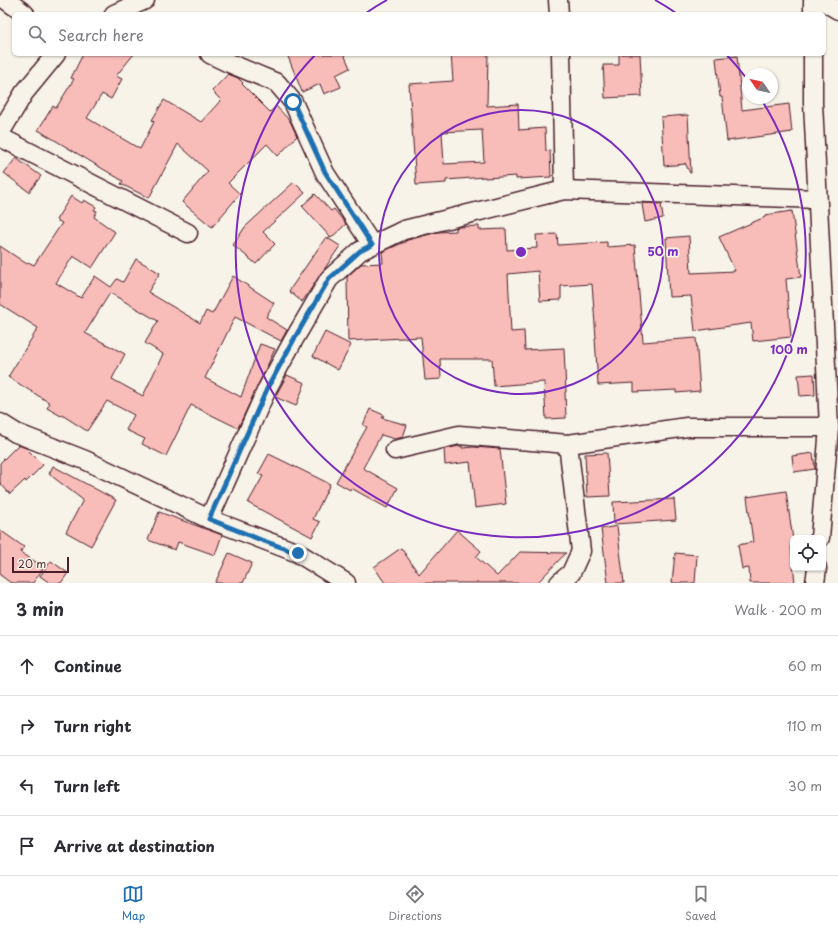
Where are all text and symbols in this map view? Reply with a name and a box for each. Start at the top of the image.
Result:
search box [12,12,826,56]
icon: search [26,23,48,45]
text: Search here [58,23,144,46]
north arrow [742,68,778,104]
route start [284,93,302,111]
text: 50 m [647,242,679,260]
centre of rings [514,245,528,259]
text: 100 m [770,340,808,358]
map controls [790,535,826,571]
button: locate [790,535,826,571]
route end [289,544,307,562]
scale bar [12,555,69,574]
text: 20 m [18,555,46,572]
text: 3 min [16,596,64,622]
text: Walk · 200 m [734,600,822,619]
text: Continue [54,654,122,677]
icon: ahead [16,655,38,677]
text: 60 m [788,656,822,675]
text: Turn right [54,714,131,737]
icon: right [16,715,38,737]
text: 110 m [787,716,822,735]
text: Turn left [54,774,120,797]
icon: left [16,775,38,797]
text: 30 m [788,776,822,795]
text: Arrive at destination [54,834,215,857]
icon: arrive [16,835,38,857]
tab: Map [122,883,145,924]
tab: Directions [388,883,442,924]
tab: Saved [685,883,716,924]

